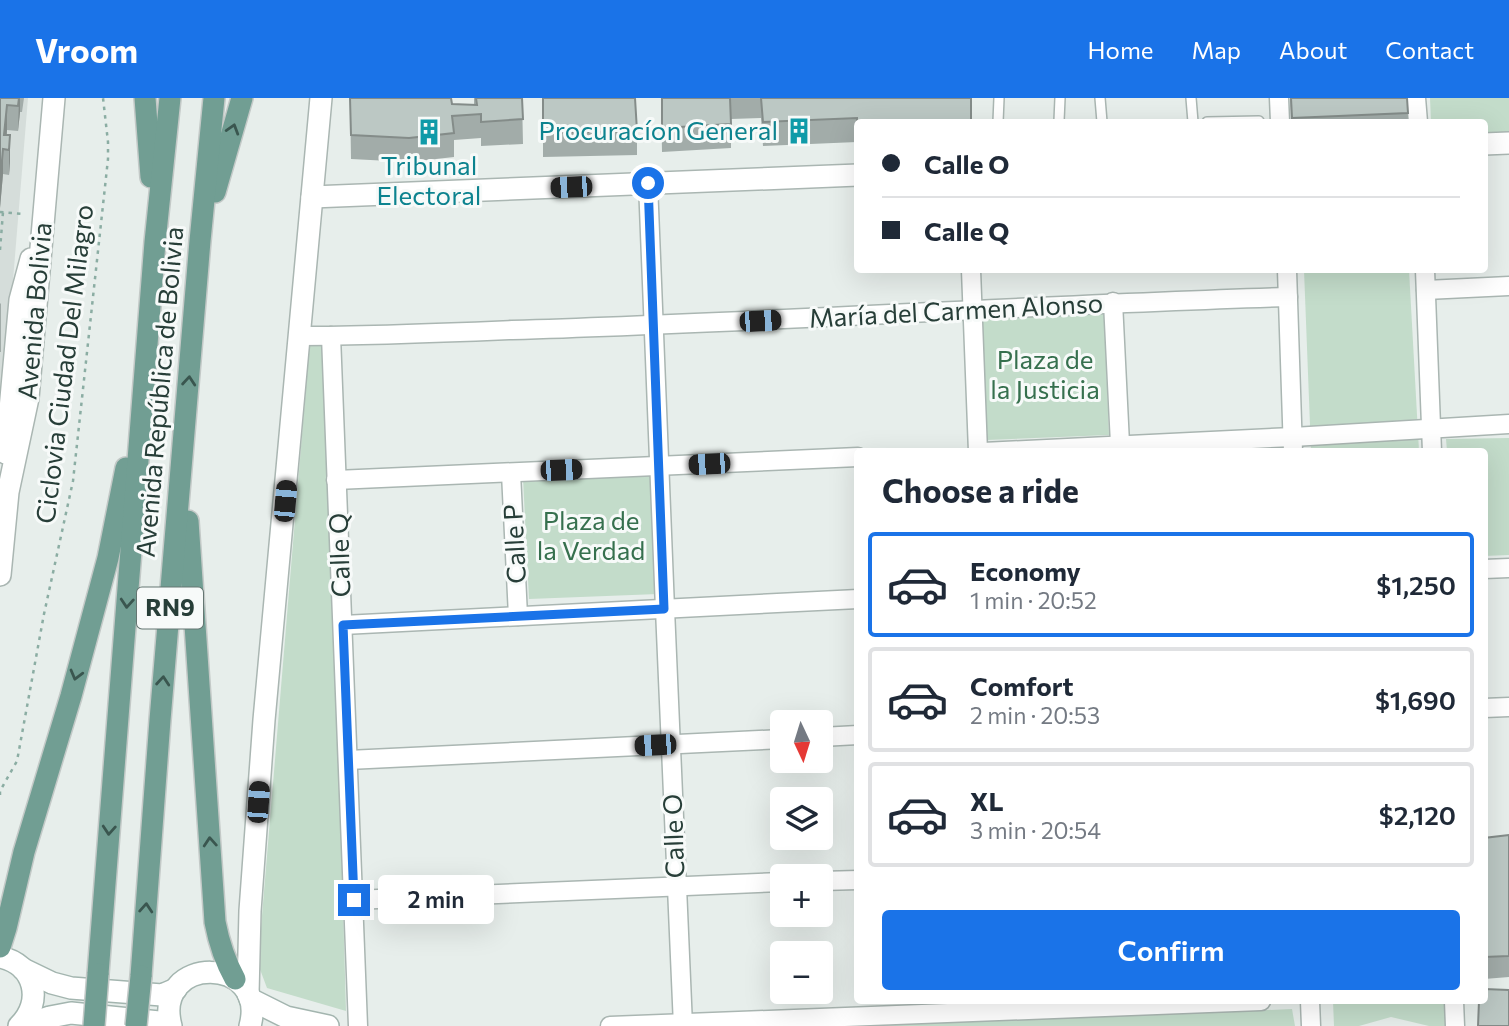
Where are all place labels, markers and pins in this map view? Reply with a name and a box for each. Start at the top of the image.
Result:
place label: Procuracíon General [538,114,778,145]
building icon: Procuracíon General [784,116,814,146]
building icon: Tribunal Electoral [414,117,444,147]
place label: Tribunal Electoral [377,149,481,210]

